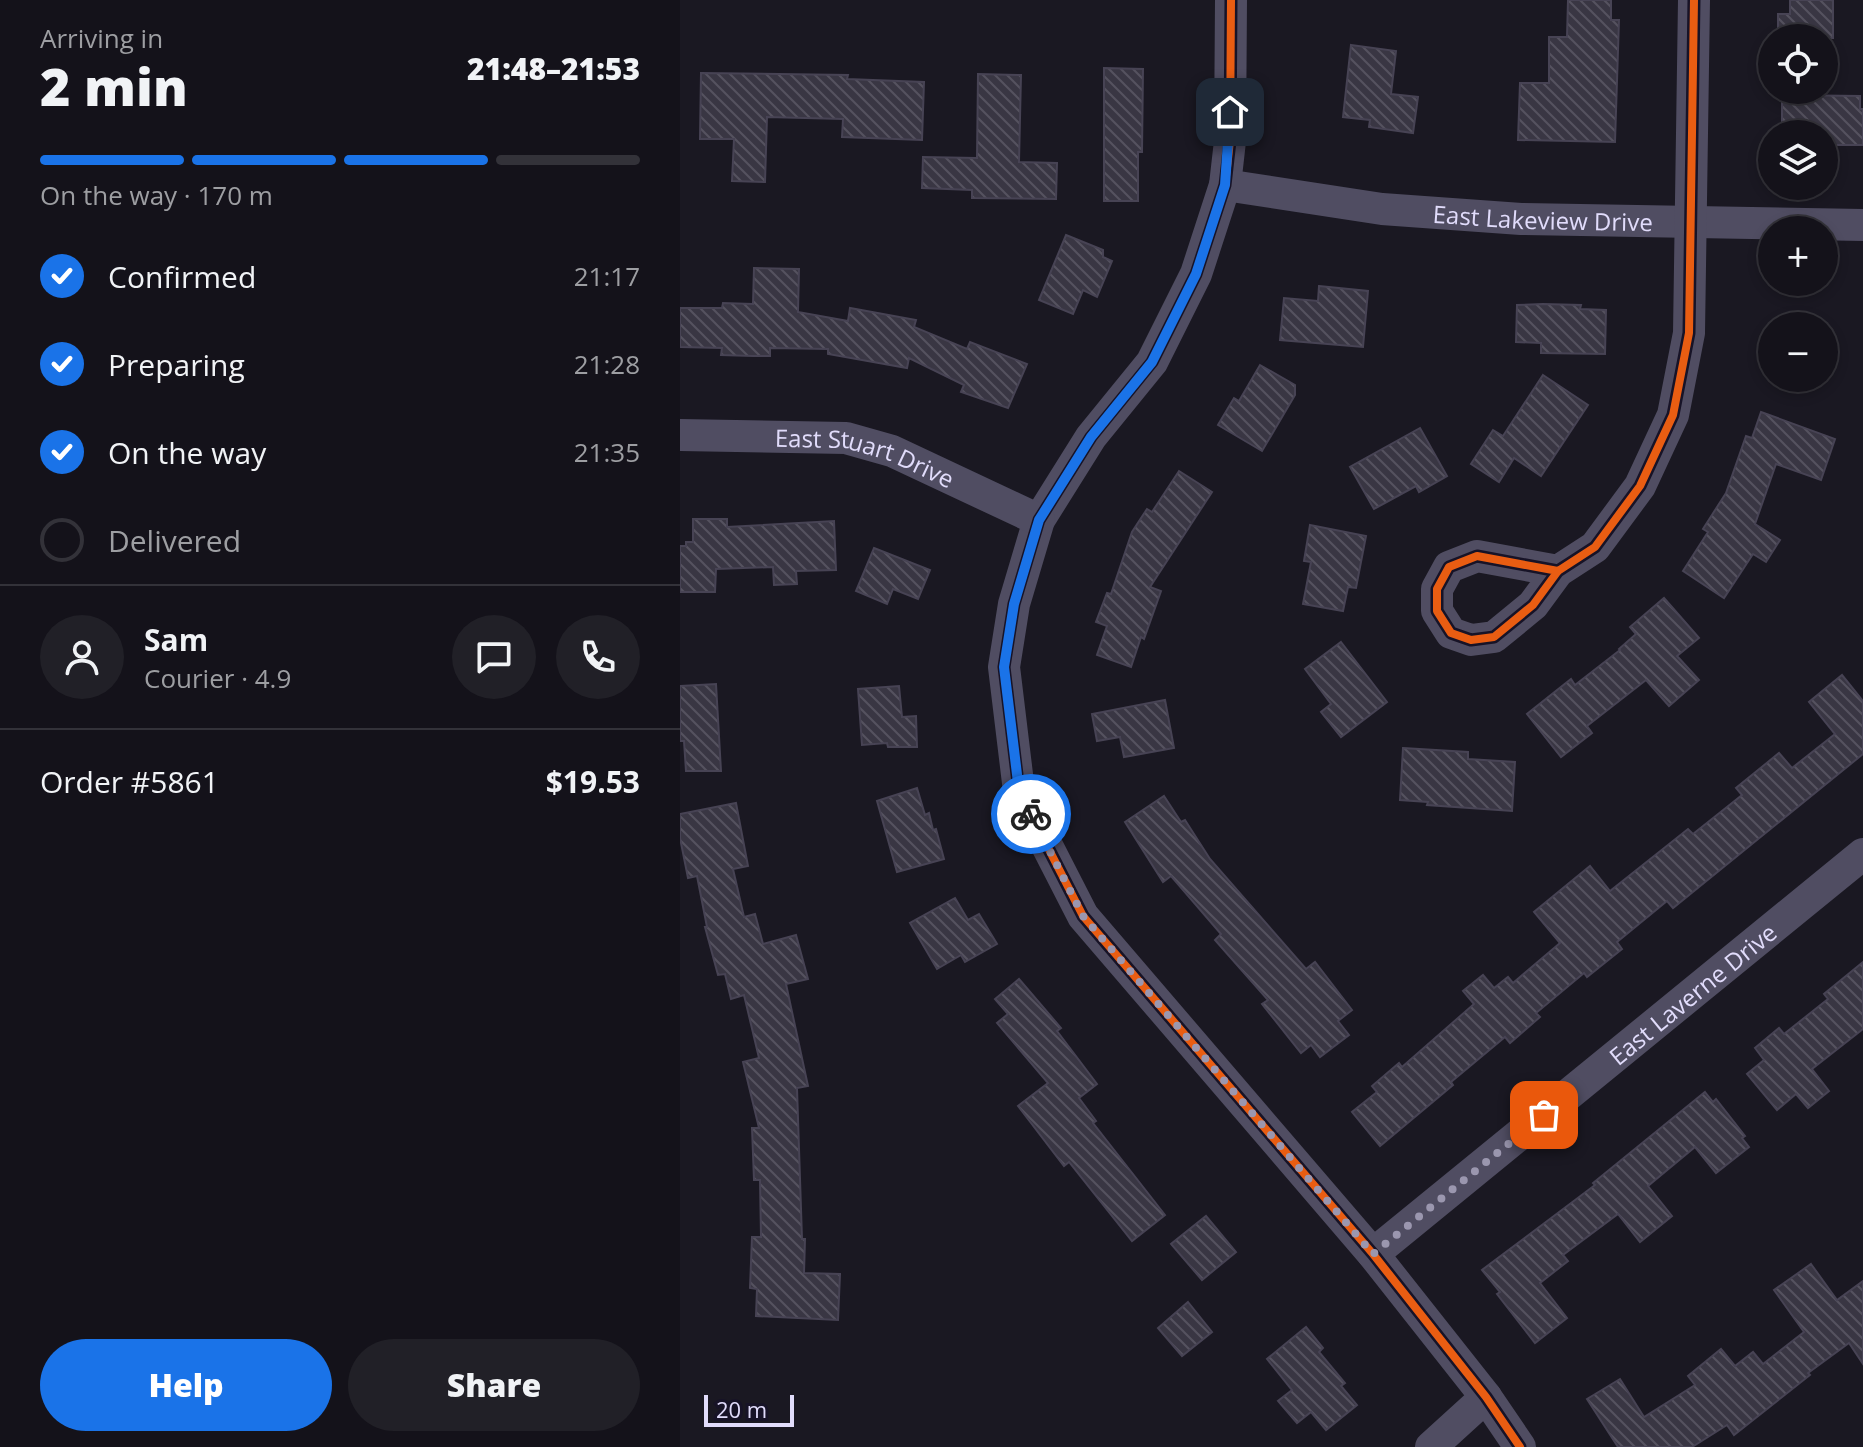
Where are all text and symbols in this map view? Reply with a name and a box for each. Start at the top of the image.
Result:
text: Arriving in [40,20,163,56]
map controls [1758,24,1838,392]
button: locate [1758,24,1838,104]
text: 21:48–21:53 [467,48,640,89]
text: 2 min [40,50,188,121]
pin [1196,78,1264,146]
icon: home [1208,90,1252,134]
button: layers [1758,120,1838,200]
text: On the way · 170 m [40,177,273,213]
street label: East Lakeview Drive [1432,196,1653,238]
button: + [1758,216,1838,296]
icon: check [40,254,84,298]
text: Confirmed [108,256,256,297]
text: 21:17 [574,258,640,294]
button: − [1758,312,1838,392]
icon: check [40,342,84,386]
text: Preparing [108,344,245,385]
text: 21:28 [574,346,640,382]
street label: East Stuart Drive [775,420,960,495]
icon: check [40,430,84,474]
text: On the way [108,432,266,473]
text: 21:35 [574,434,640,470]
text: Delivered [108,520,241,561]
button: person [40,615,124,699]
button: chat [452,615,536,699]
button: phone [556,615,640,699]
text: Sam [144,619,208,660]
text: Courier · 4.9 [144,660,291,696]
text: Order #5861 [40,761,219,802]
text: $19.53 [546,761,640,802]
courier [991,774,1071,854]
icon: bike [1009,792,1053,836]
street label: East Laverne Drive [1601,915,1783,1072]
pin [1510,1081,1578,1149]
icon: bag [1522,1093,1566,1137]
button: Help [40,1339,332,1431]
button: Share [348,1339,640,1431]
scale bar [704,1391,794,1427]
text: 20 m [716,1394,767,1424]

